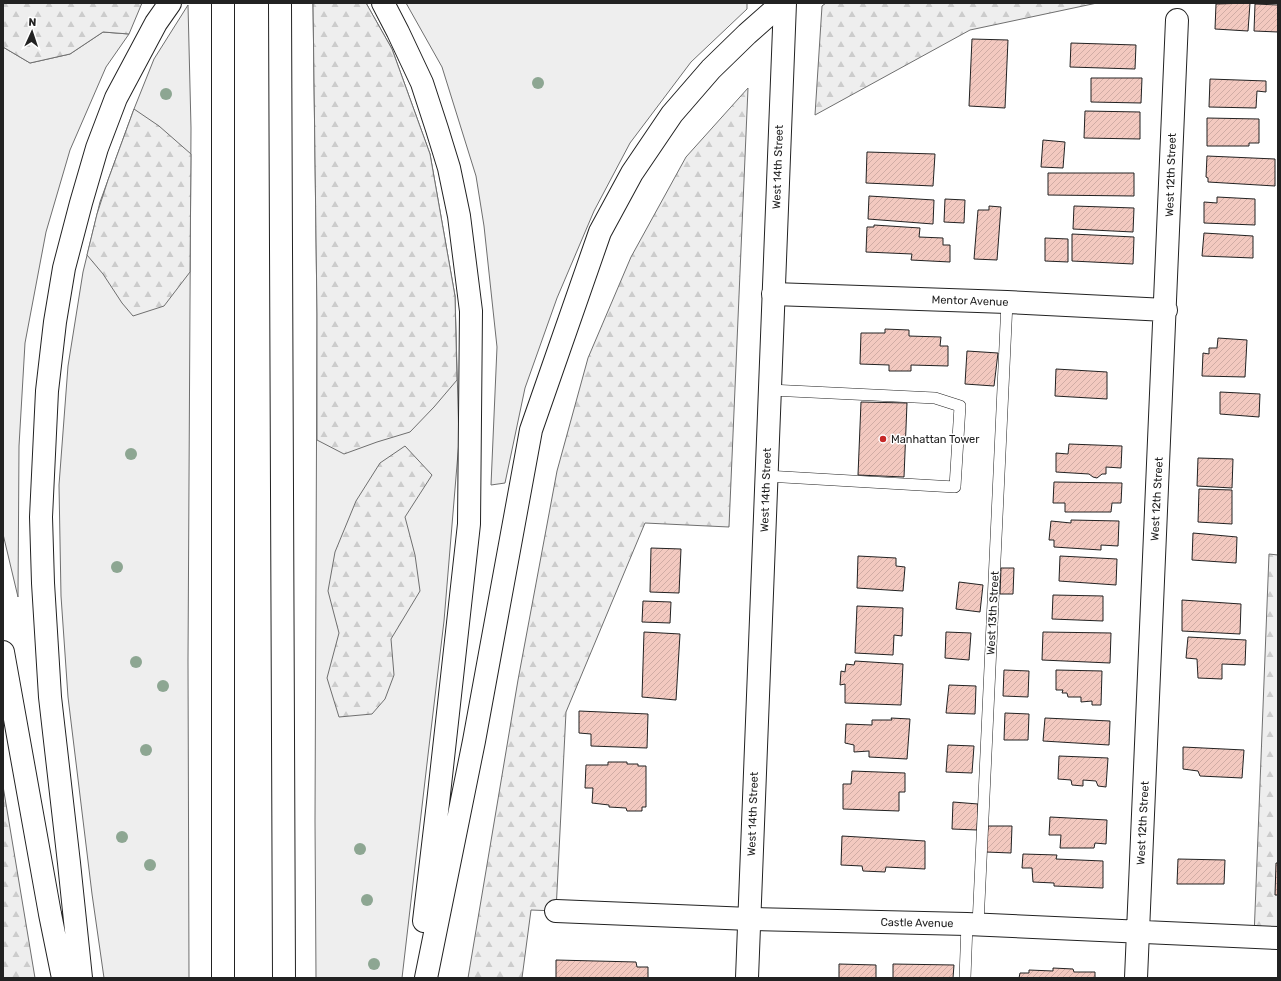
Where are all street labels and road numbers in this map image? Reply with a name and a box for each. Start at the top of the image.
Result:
street label: West 14th Street [770,124,786,209]
street label: West 12th Street [1163,132,1179,217]
street label: Mentor Avenue [931,293,1009,309]
street label: West 14th Street [758,447,774,532]
street label: West 12th Street [1148,456,1166,541]
street label: West 13th Street [984,570,1002,655]
street label: West 14th Street [745,771,761,856]
street label: West 12th Street [1134,780,1152,865]
street label: Castle Avenue [880,916,954,930]

